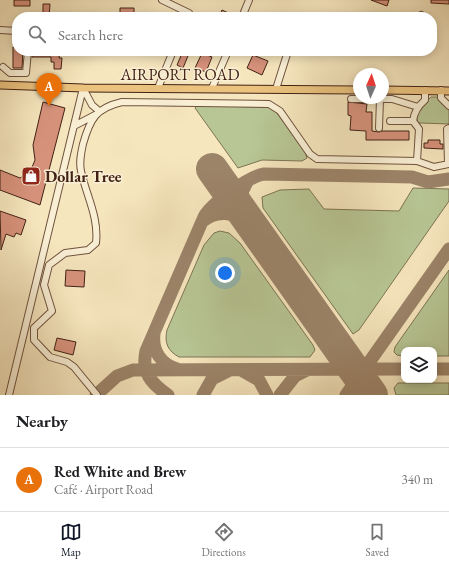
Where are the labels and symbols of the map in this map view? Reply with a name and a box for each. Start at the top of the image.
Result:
street label: AIRPORT ROAD [120,64,239,85]
north arrow [353,68,389,104]
pin: A [36,73,62,106]
shop icon: Dollar Tree [20,165,42,187]
place label: Dollar Tree [45,166,122,187]
your location [215,263,235,283]

